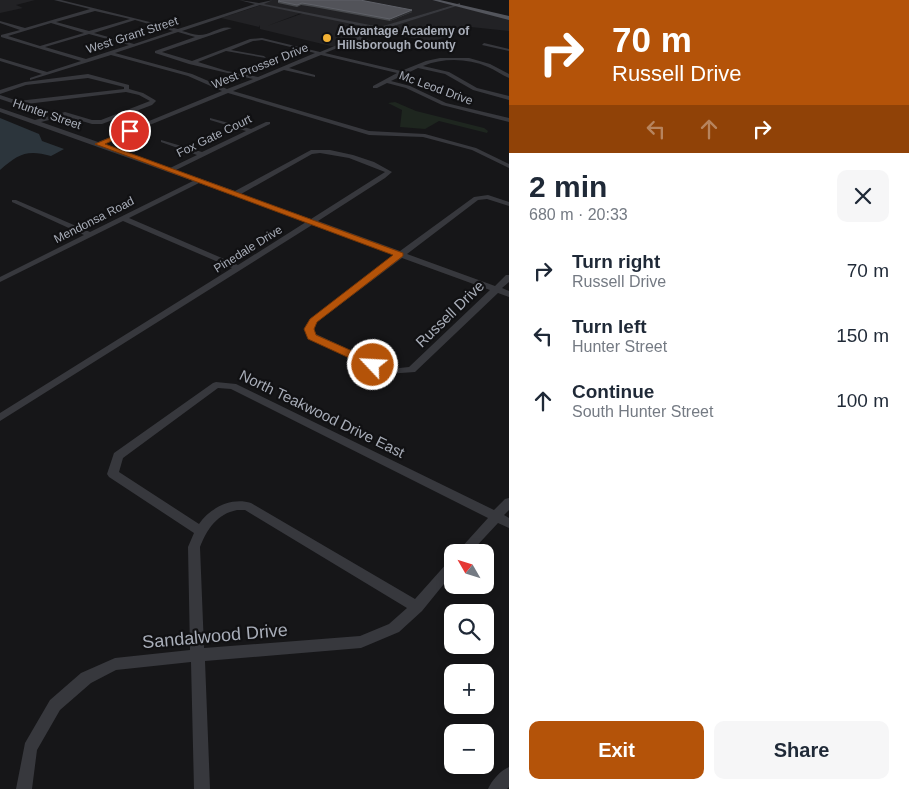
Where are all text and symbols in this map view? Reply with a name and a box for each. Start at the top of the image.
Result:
street label: West Grant Street [84,13,180,56]
icon: right [529,20,594,85]
text: 70 m [612,20,692,59]
place label: Advantage Academy of Hillsborough County [337,24,470,52]
marker: Advantage Academy of Hillsborough County [321,32,333,44]
street label: West Prosser Drive [210,40,311,92]
text: Russell Drive [612,61,742,86]
street label: Mc Leod Drive [397,68,475,108]
street label: Hunter Street [11,96,84,132]
pin [109,110,151,152]
street label: Fox Gate Court [174,111,255,160]
icon: left [642,115,670,143]
icon: ahead [695,115,723,143]
icon: right [748,115,776,143]
icon: arrive [116,117,144,145]
text: 2 min [529,170,607,203]
button: close [837,170,889,222]
street label: Mendonsa Road [52,194,136,246]
text: 680 m · 20:33 [529,206,628,223]
street label: Pinedale Drive [211,222,285,276]
text: Turn right [572,251,660,272]
icon: right [529,257,557,285]
text: 70 m [847,260,889,281]
text: Russell Drive [572,273,666,290]
street label: Russell Drive [412,277,487,350]
text: Turn left [572,316,647,337]
icon: left [529,322,557,350]
text: 150 m [836,325,889,346]
position arrow [346,338,398,390]
text: Hunter Street [572,338,667,355]
street label: North Teakwood Drive East [237,366,408,461]
text: Continue [572,381,654,402]
icon: ahead [529,387,557,415]
text: 100 m [836,390,889,411]
text: South Hunter Street [572,403,713,420]
north arrow [444,544,494,594]
map controls [444,544,494,774]
button: search [444,604,494,654]
street label: Sandalwood Drive [141,620,289,652]
button: + [444,664,494,714]
button: Exit [529,721,704,779]
button: Share [714,721,889,779]
button: − [444,724,494,774]

